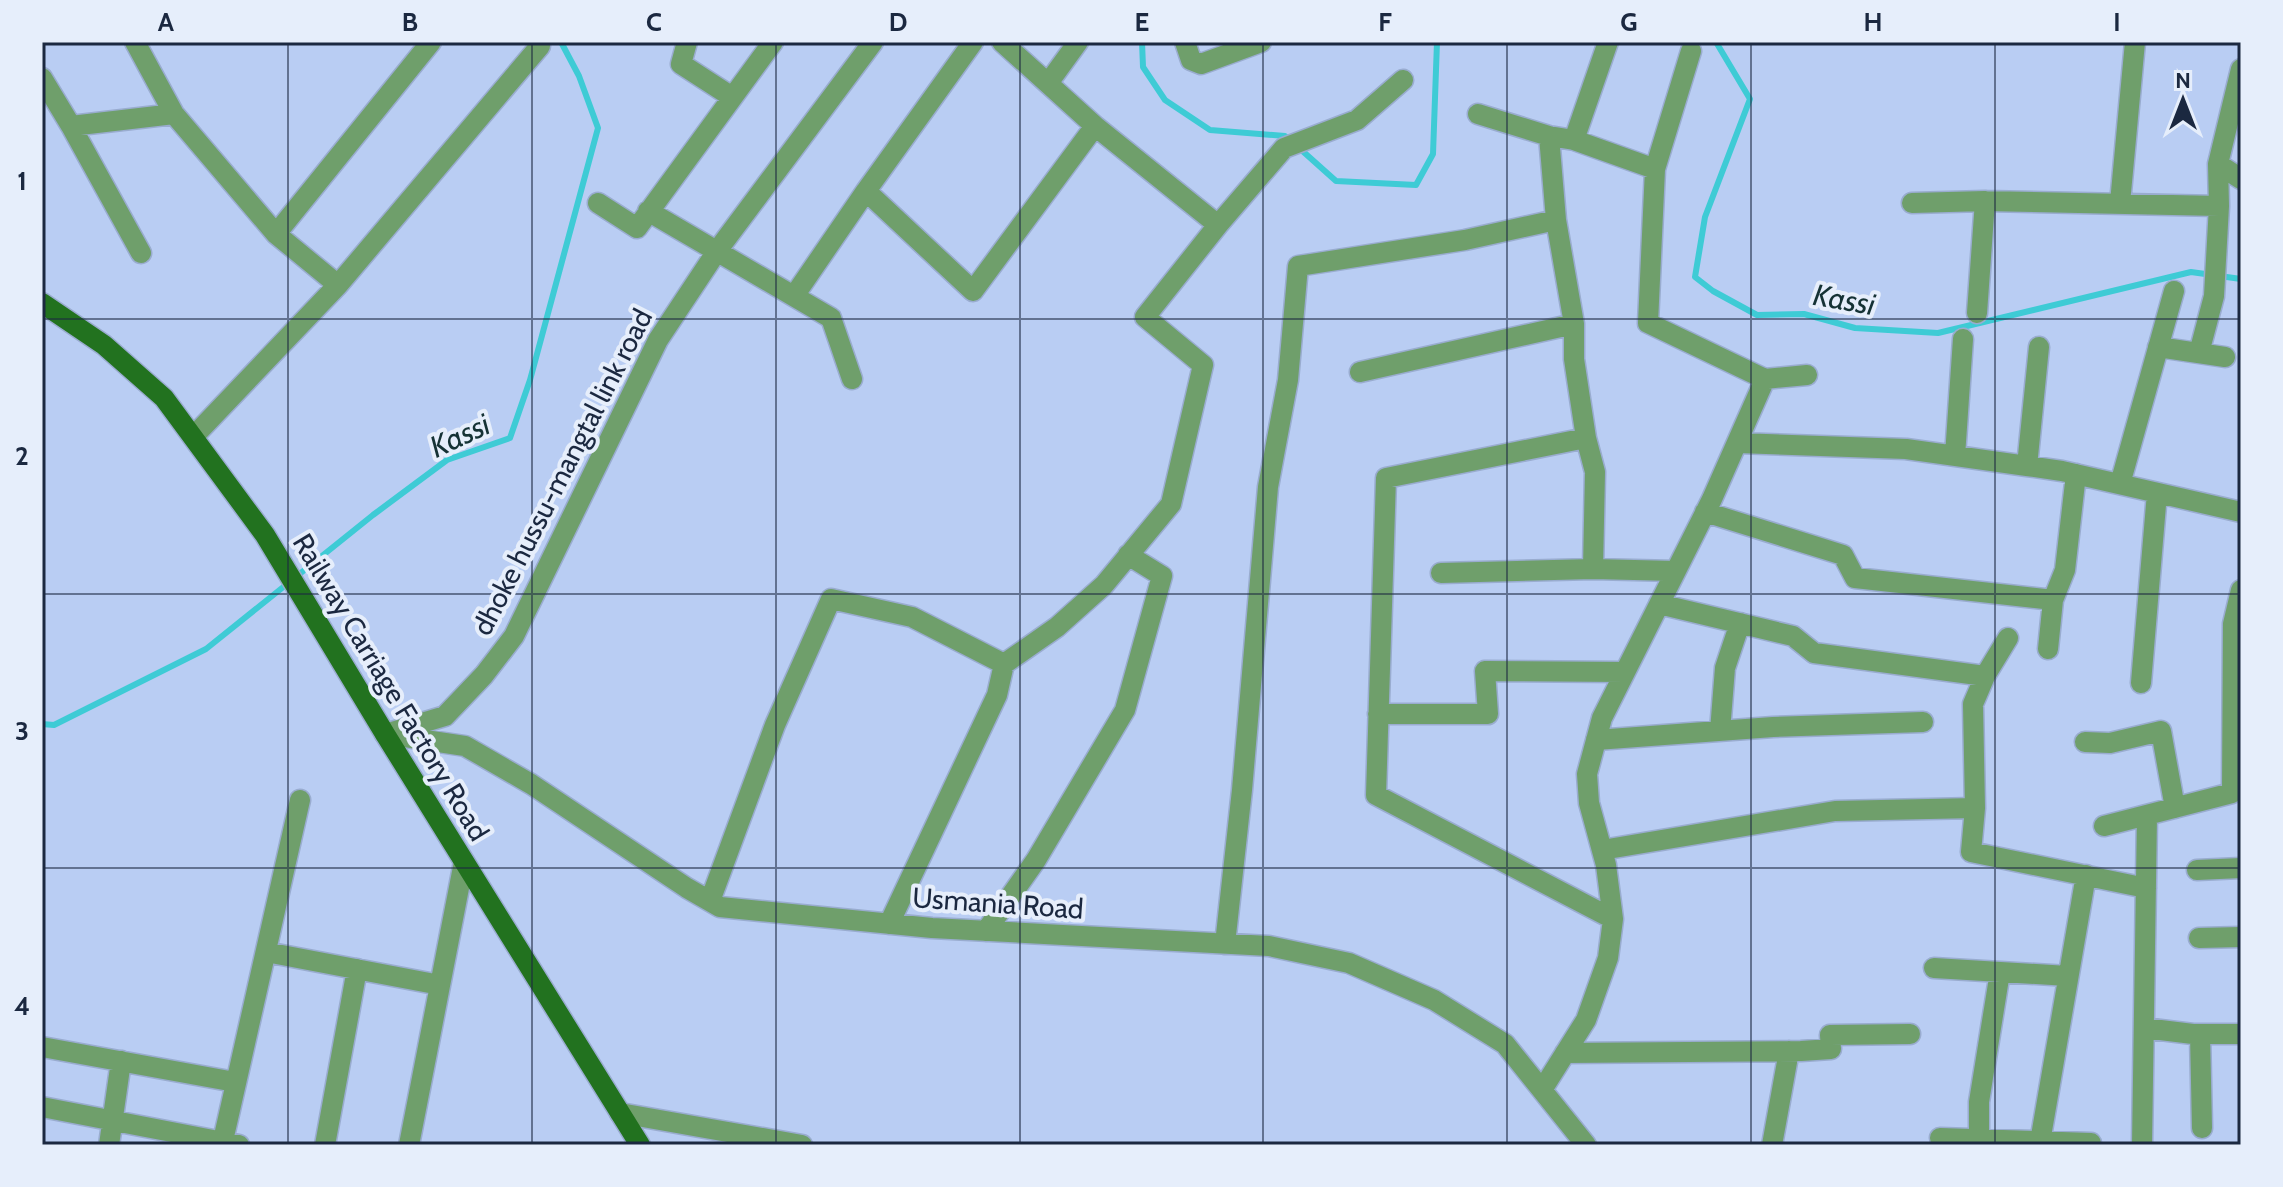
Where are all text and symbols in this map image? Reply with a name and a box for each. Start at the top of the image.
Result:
text: A [158,6,175,38]
text: B [402,6,418,38]
text: C [646,6,662,38]
text: D [889,6,907,38]
text: E [1135,6,1149,38]
text: F [1378,6,1392,38]
text: G [1620,6,1638,38]
text: H [1864,6,1882,38]
text: I [2113,6,2121,38]
north arrow [2143,60,2223,140]
text: N [2175,67,2191,94]
text: 1 [17,165,27,197]
water label: Kassi [1810,276,1878,323]
street label: dhoke hussu-mangtal link road [465,303,659,641]
water label: Kassi [424,405,496,465]
text: 2 [15,440,29,472]
street label: Railway Carriage Factory Road [286,527,496,847]
text: 3 [15,715,29,747]
street label: Usmania Road [911,880,1085,926]
text: 4 [14,990,30,1022]

